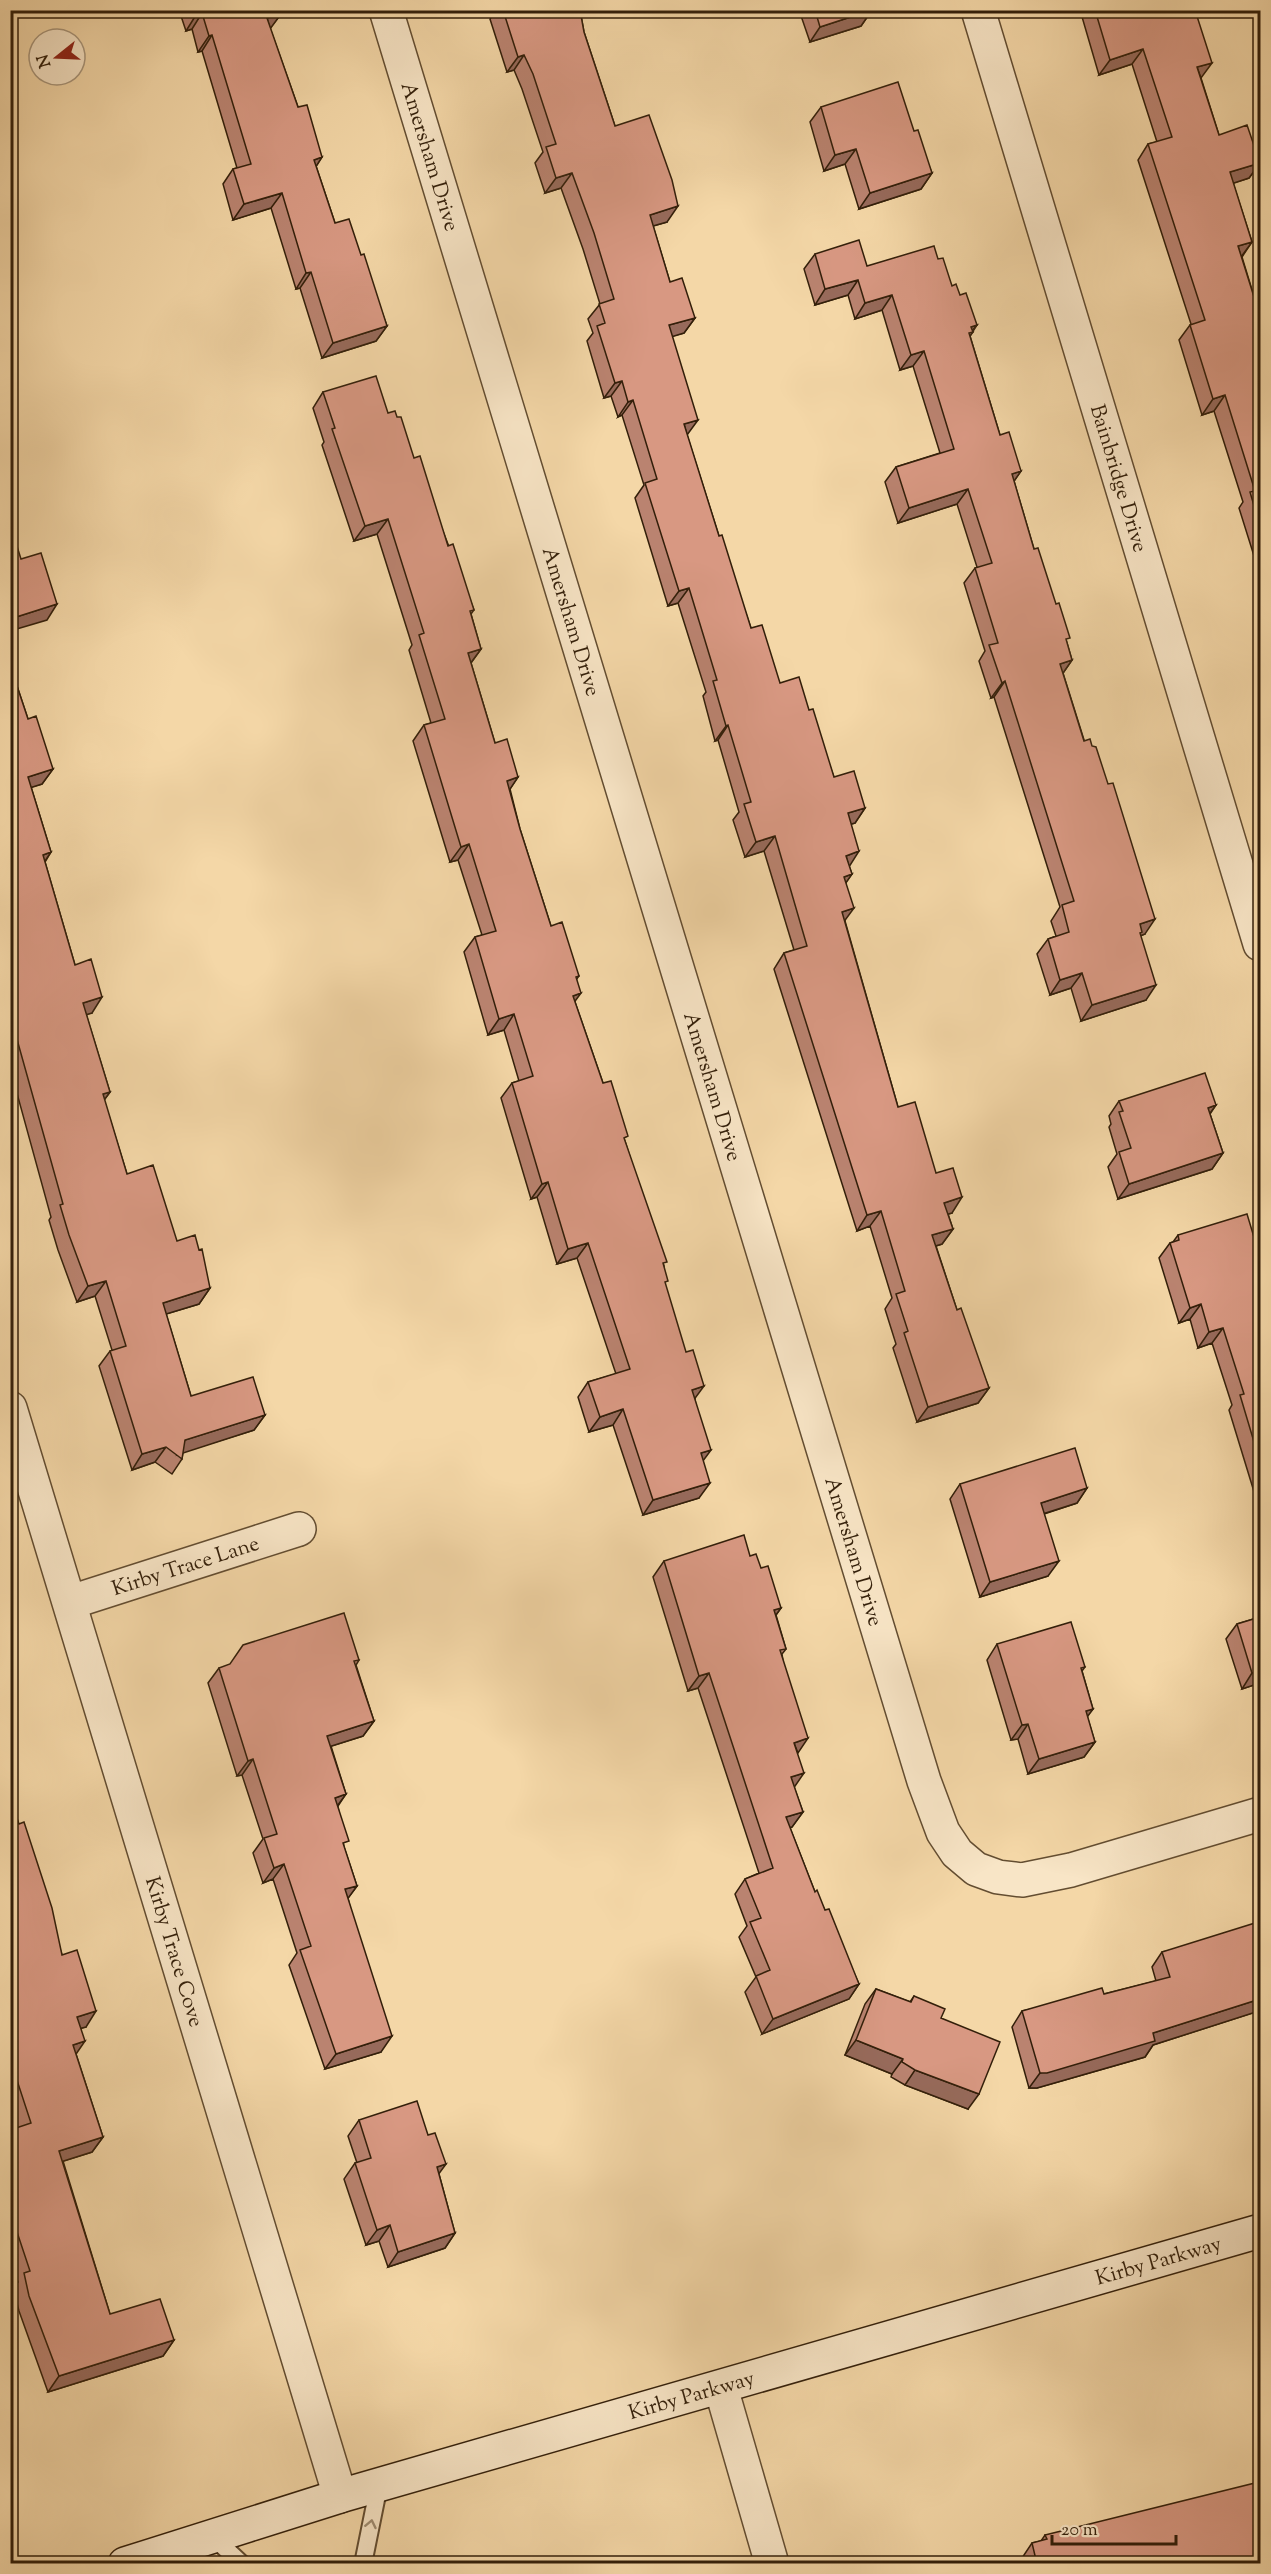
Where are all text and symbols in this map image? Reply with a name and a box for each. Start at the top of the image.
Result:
north arrow [27,27,87,87]
text: N [32,51,58,70]
street label: Amersham Drive [392,79,465,235]
street label: Bainbridge Drive [1081,401,1154,556]
street label: Amersham Drive [533,544,607,700]
street label: Amersham Drive [674,1009,748,1165]
street label: Amersham Drive [816,1474,889,1630]
street label: Kirby Trace Lane [109,1530,263,1605]
street label: Kirby Trace Cove [136,1873,210,2031]
street label: Kirby Parkway [1092,2230,1226,2295]
street label: Kirby Parkway [625,2364,759,2429]
scale bar [1052,2508,1176,2546]
text: 20 m [1061,2518,1098,2544]
one-way arrow [364,2519,377,2529]

